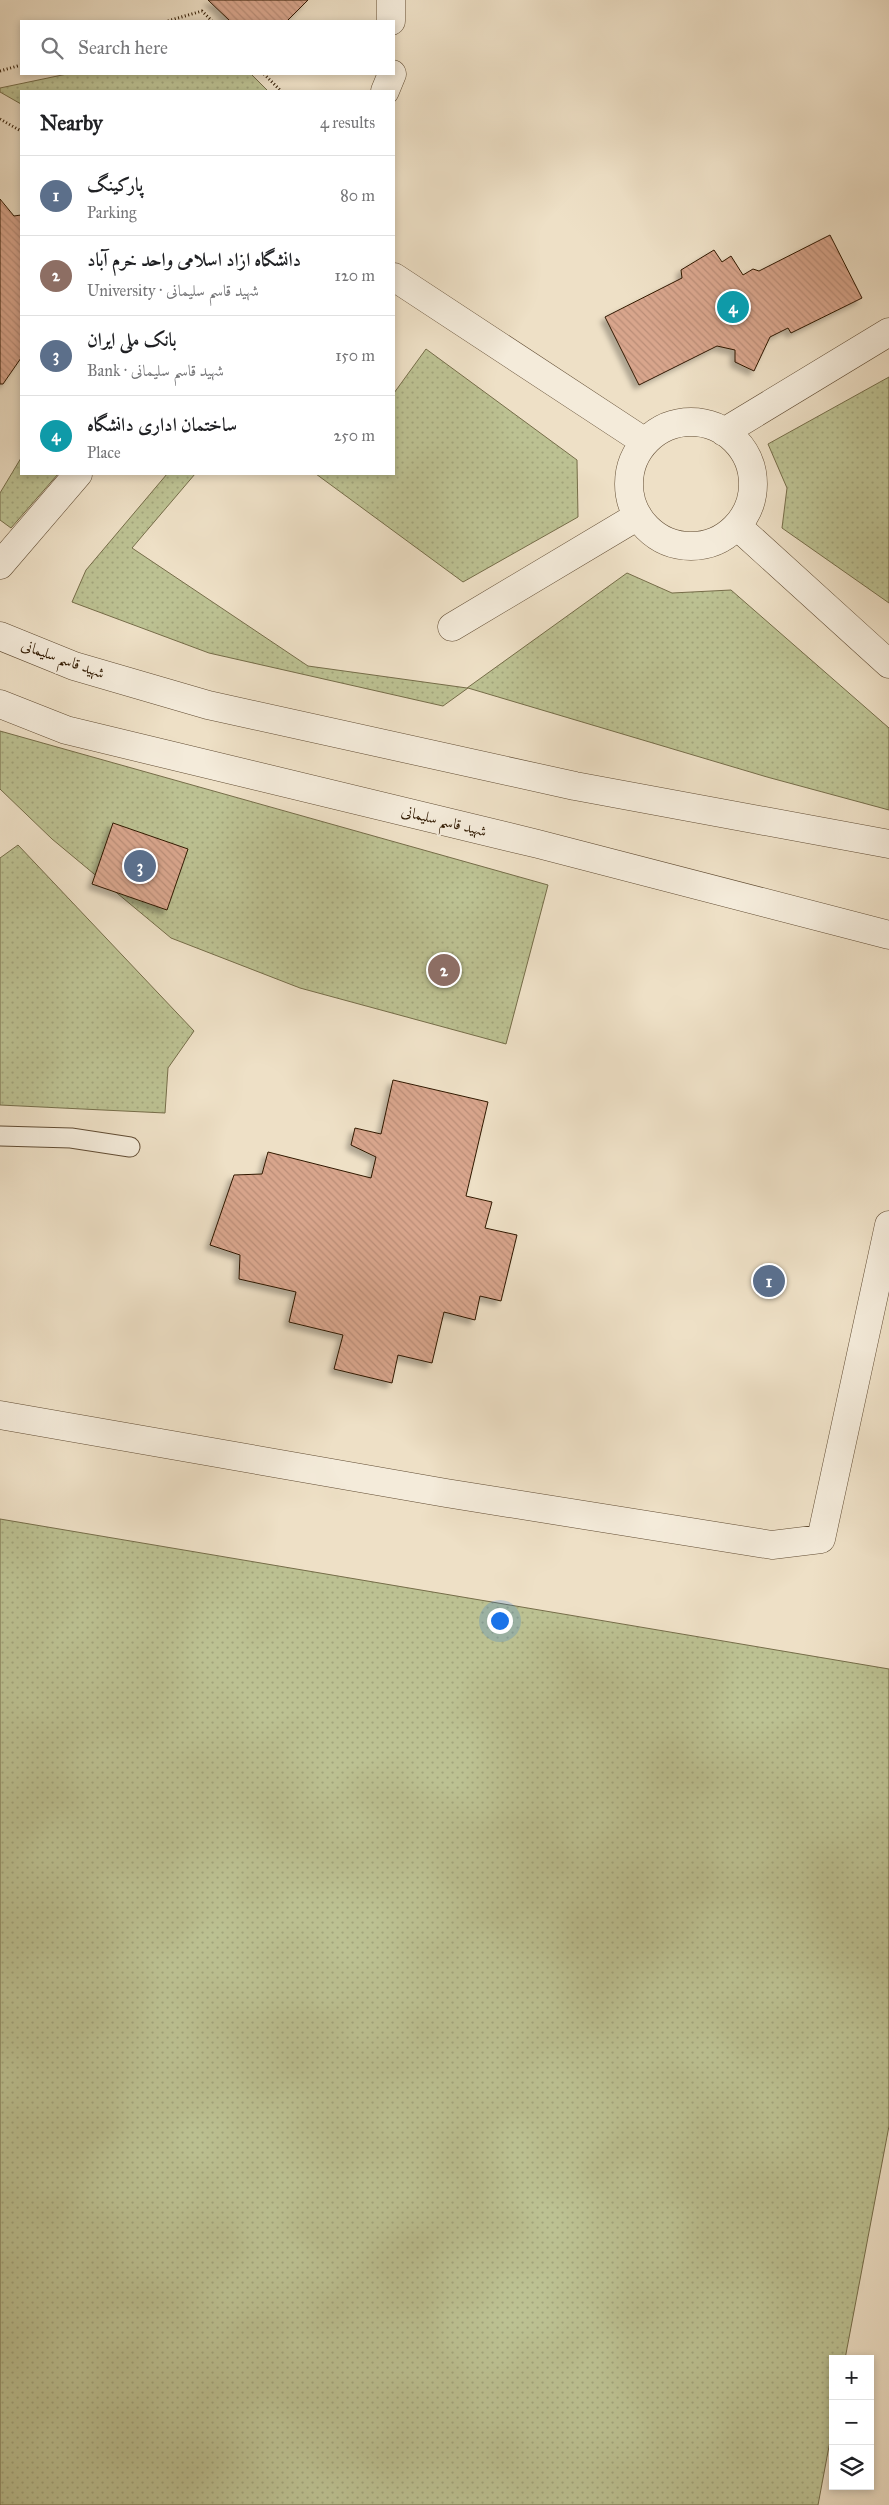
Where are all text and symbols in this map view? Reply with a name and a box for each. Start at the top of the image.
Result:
search box [20,20,395,75]
icon: search [38,34,66,62]
text: Search here [78,36,168,59]
text: Nearby [40,110,103,136]
text: 4 results [320,113,375,132]
text: پارکینگ [87,173,143,196]
text: 1 [53,186,59,205]
text: 80 m [340,186,375,205]
text: Parking [87,203,136,222]
text: دانشگاه ازاد اسلامی واحد خرم آباد [87,248,301,271]
text: 2 [52,266,60,285]
text: 120 m [335,266,375,285]
text: University · شهید قاسم سلیمانی [87,281,259,300]
pin: 4 [717,288,749,326]
text: بانک ملی ایران [87,328,177,351]
text: 3 [53,346,59,365]
text: 150 m [335,346,375,365]
text: Bank · شهید قاسم سلیمانی [87,361,224,380]
text: ساختمان اداری دانشگاه [87,413,237,436]
text: 4 [52,426,60,445]
text: 250 m [334,426,375,445]
text: Place [87,443,121,462]
street label: شهید قاسم سلیمانی [17,636,107,688]
street label: شهید قاسم سلیمانی [398,802,489,846]
pin: 3 [124,847,156,885]
pin: 2 [428,951,460,989]
pin: 1 [753,1262,785,1300]
your location [487,1608,513,1634]
map controls [829,2355,874,2490]
button: + [829,2355,874,2400]
button: − [829,2400,874,2445]
button: layers [829,2445,874,2490]

